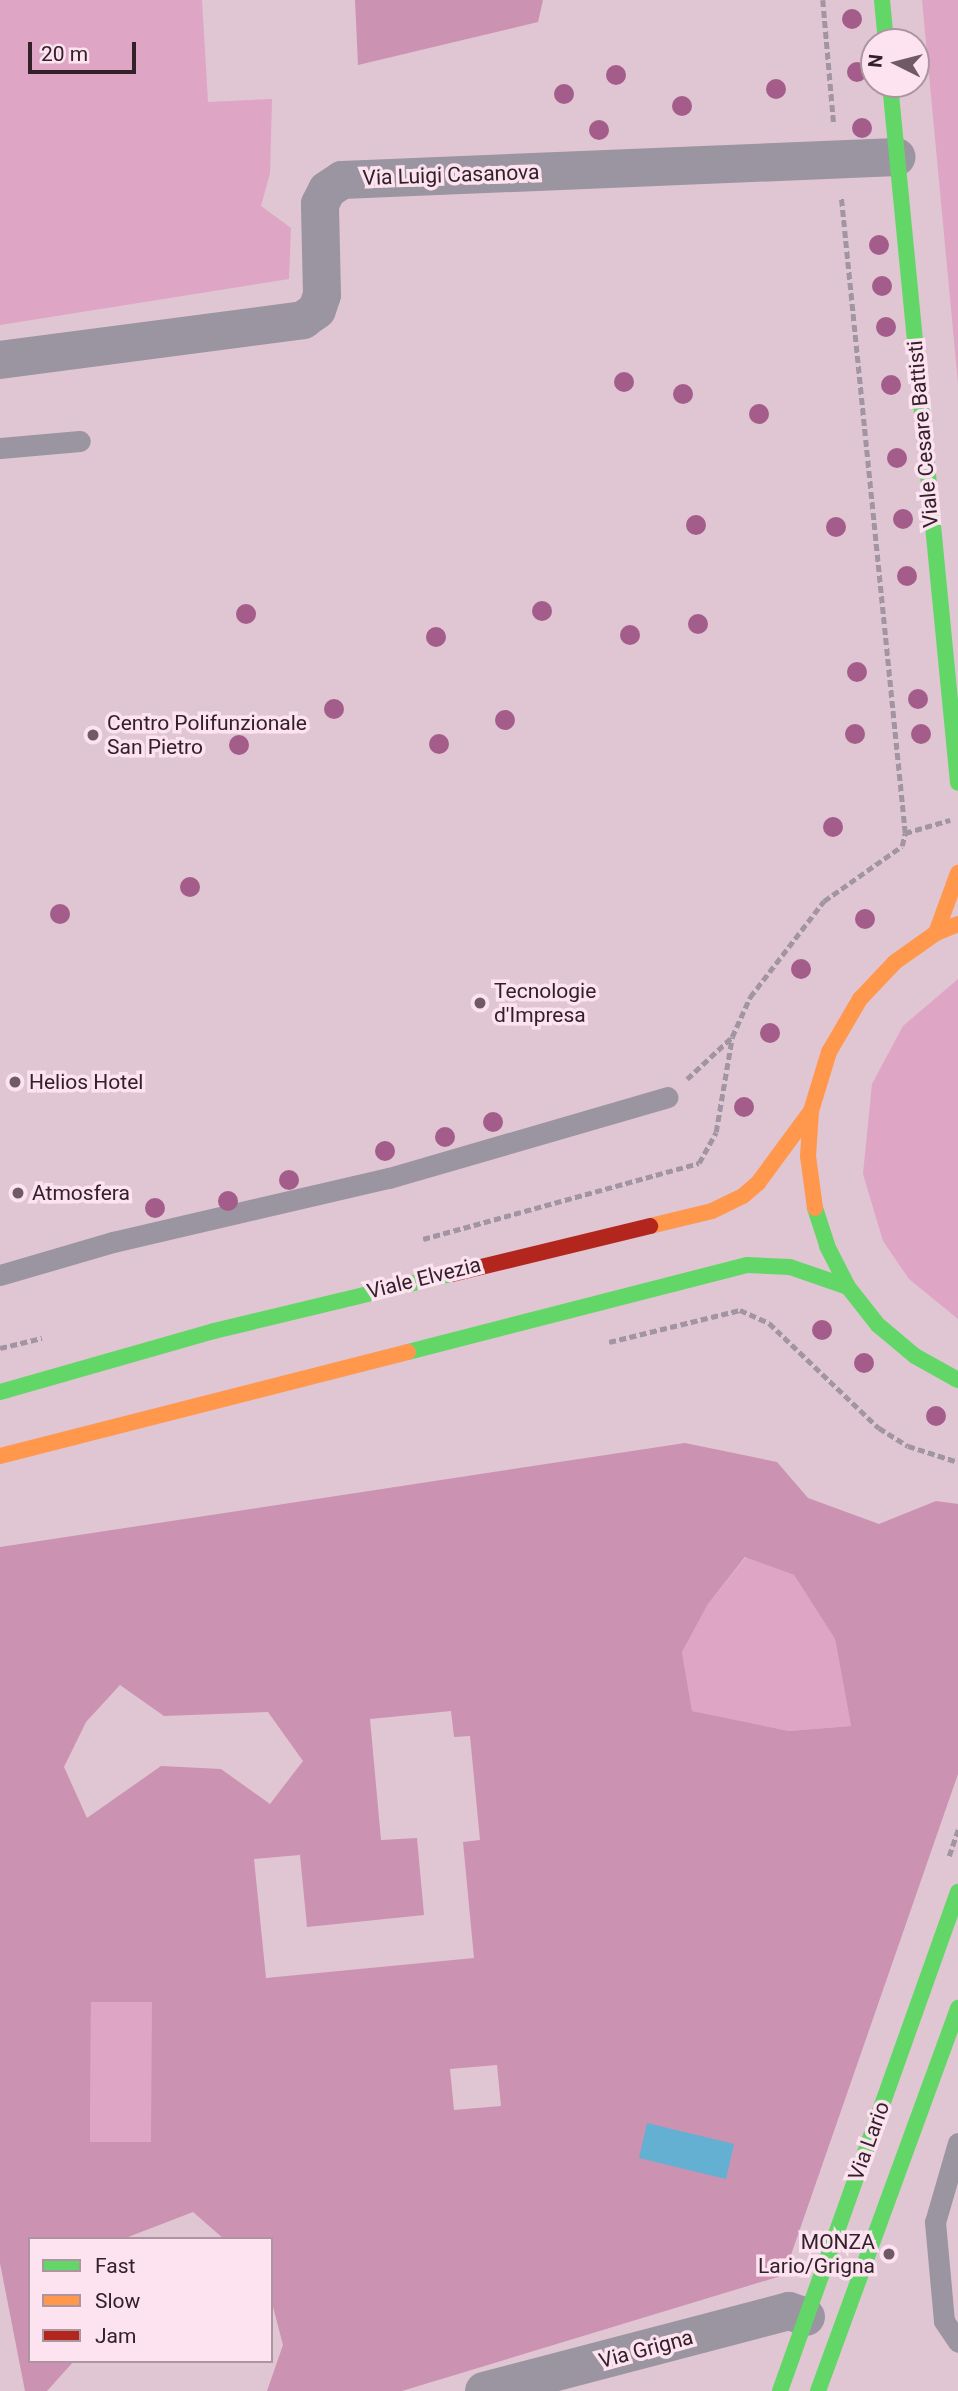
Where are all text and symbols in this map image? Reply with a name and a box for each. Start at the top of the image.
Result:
scale bar [32,28,140,72]
north arrow [860,28,930,98]
text: 20 m [41,42,88,66]
text: N [863,53,888,69]
street label: Via Luigi Casanova [362,159,540,191]
street label: Viale Cesare Battisti [902,339,944,529]
place label: Centro Polifunzionale San Pietro [107,710,307,760]
marker: Centro Polifunzionale San Pietro [85,727,101,743]
place label: Tecnologie d'Impresa [494,978,596,1028]
marker: Tecnologie d'Impresa [472,995,488,1011]
place label: Helios Hotel [29,1069,143,1095]
marker: Helios Hotel [7,1074,23,1090]
place label: Atmosfera [32,1180,130,1206]
marker: Atmosfera [10,1185,26,1201]
street label: Viale Elvezia [364,1252,484,1304]
street label: Via Lario [843,2098,895,2184]
place label: MONZA Lario/Grigna [758,2229,875,2279]
legend [28,2237,273,2363]
marker: MONZA Lario/Grigna [881,2246,897,2262]
text: Fast [95,2254,135,2278]
text: Slow [95,2289,140,2313]
text: Jam [95,2324,136,2348]
street label: Via Grigna [596,2324,696,2374]

